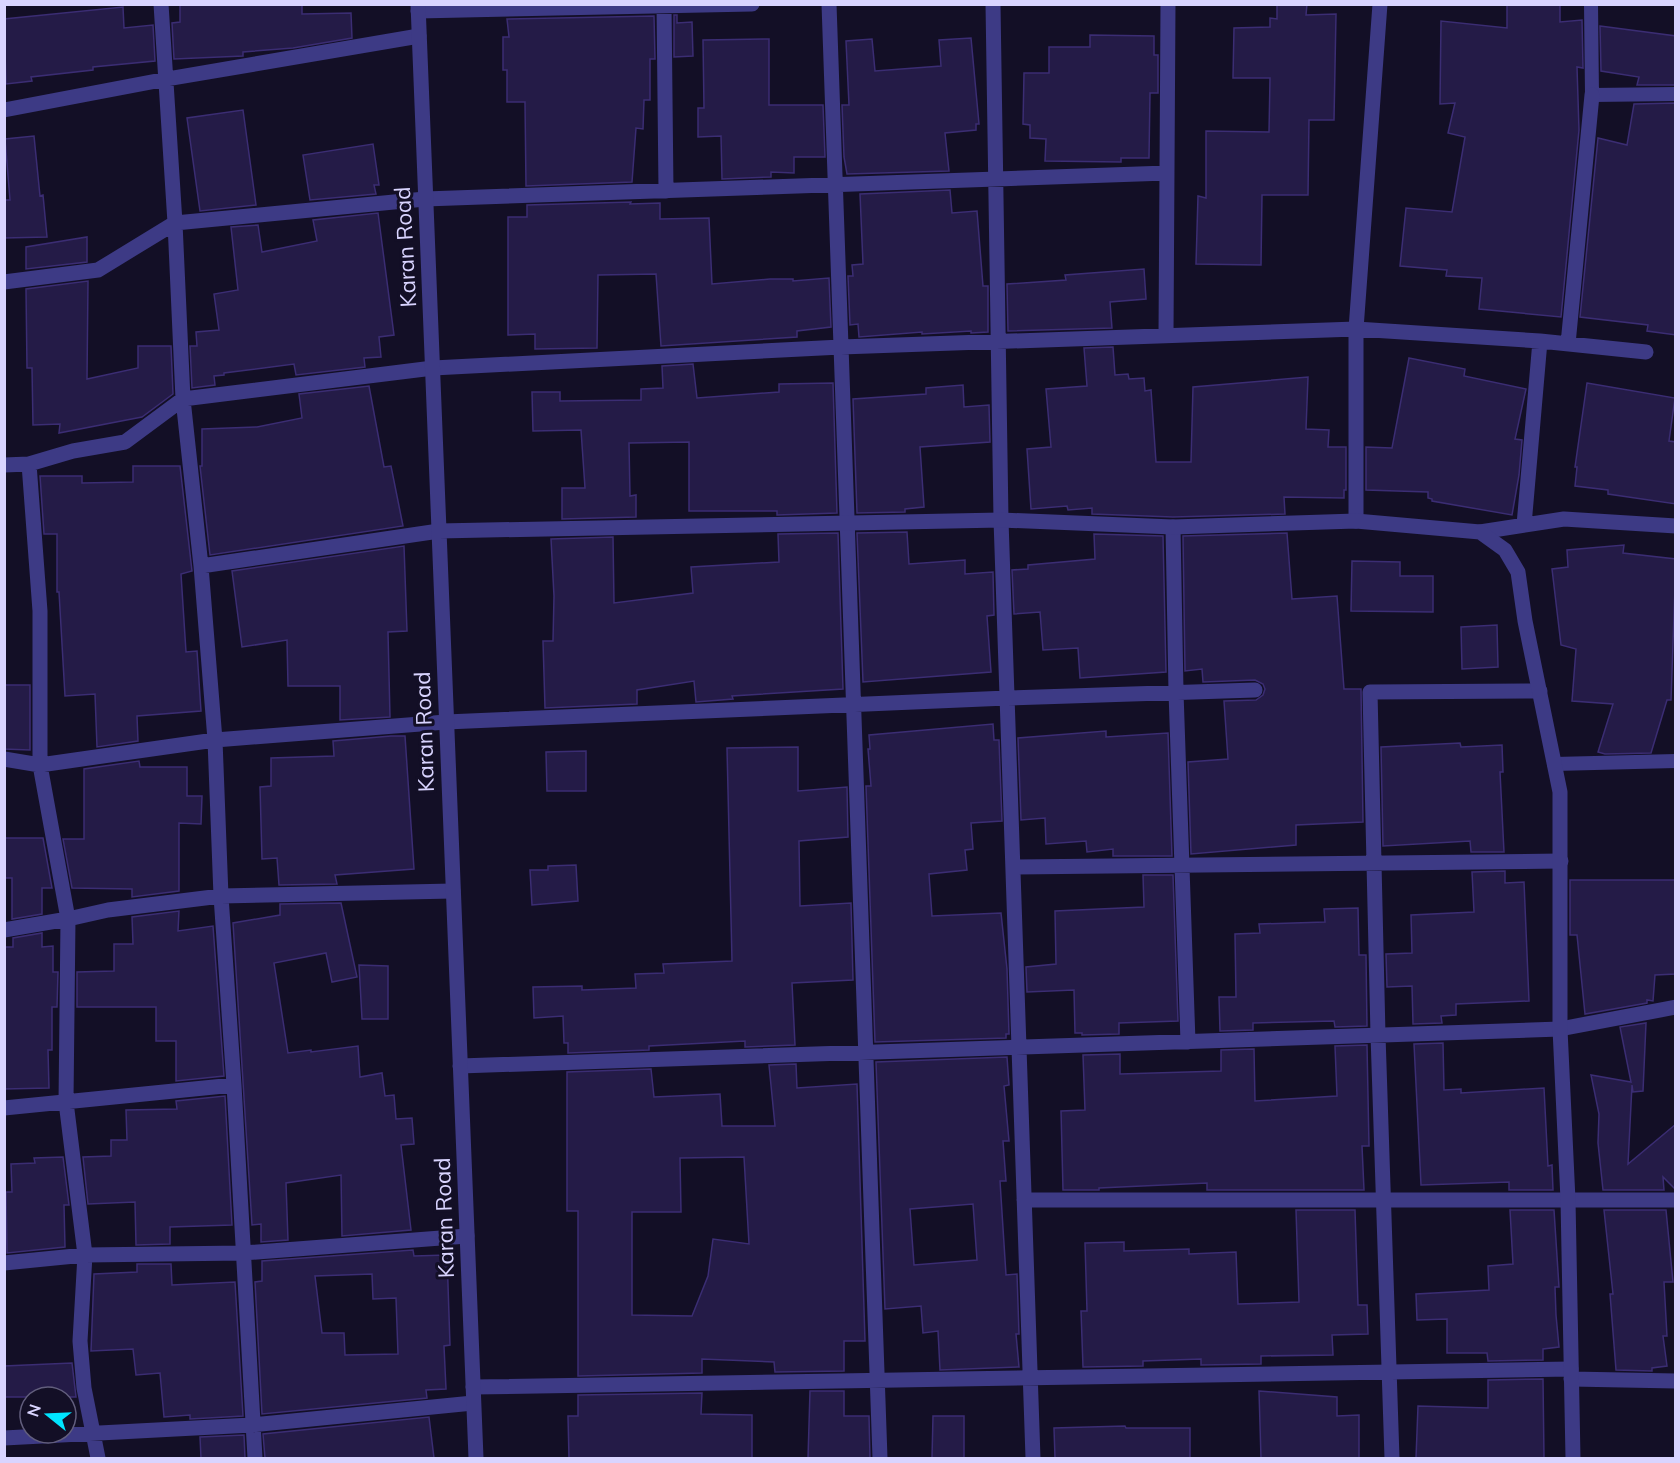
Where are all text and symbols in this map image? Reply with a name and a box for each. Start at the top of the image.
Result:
street label: Karan Road [388,186,422,308]
street label: Karan Road [408,671,440,793]
street label: Karan Road [428,1157,460,1279]
north arrow [18,1385,78,1445]
text: N [22,1402,45,1419]

